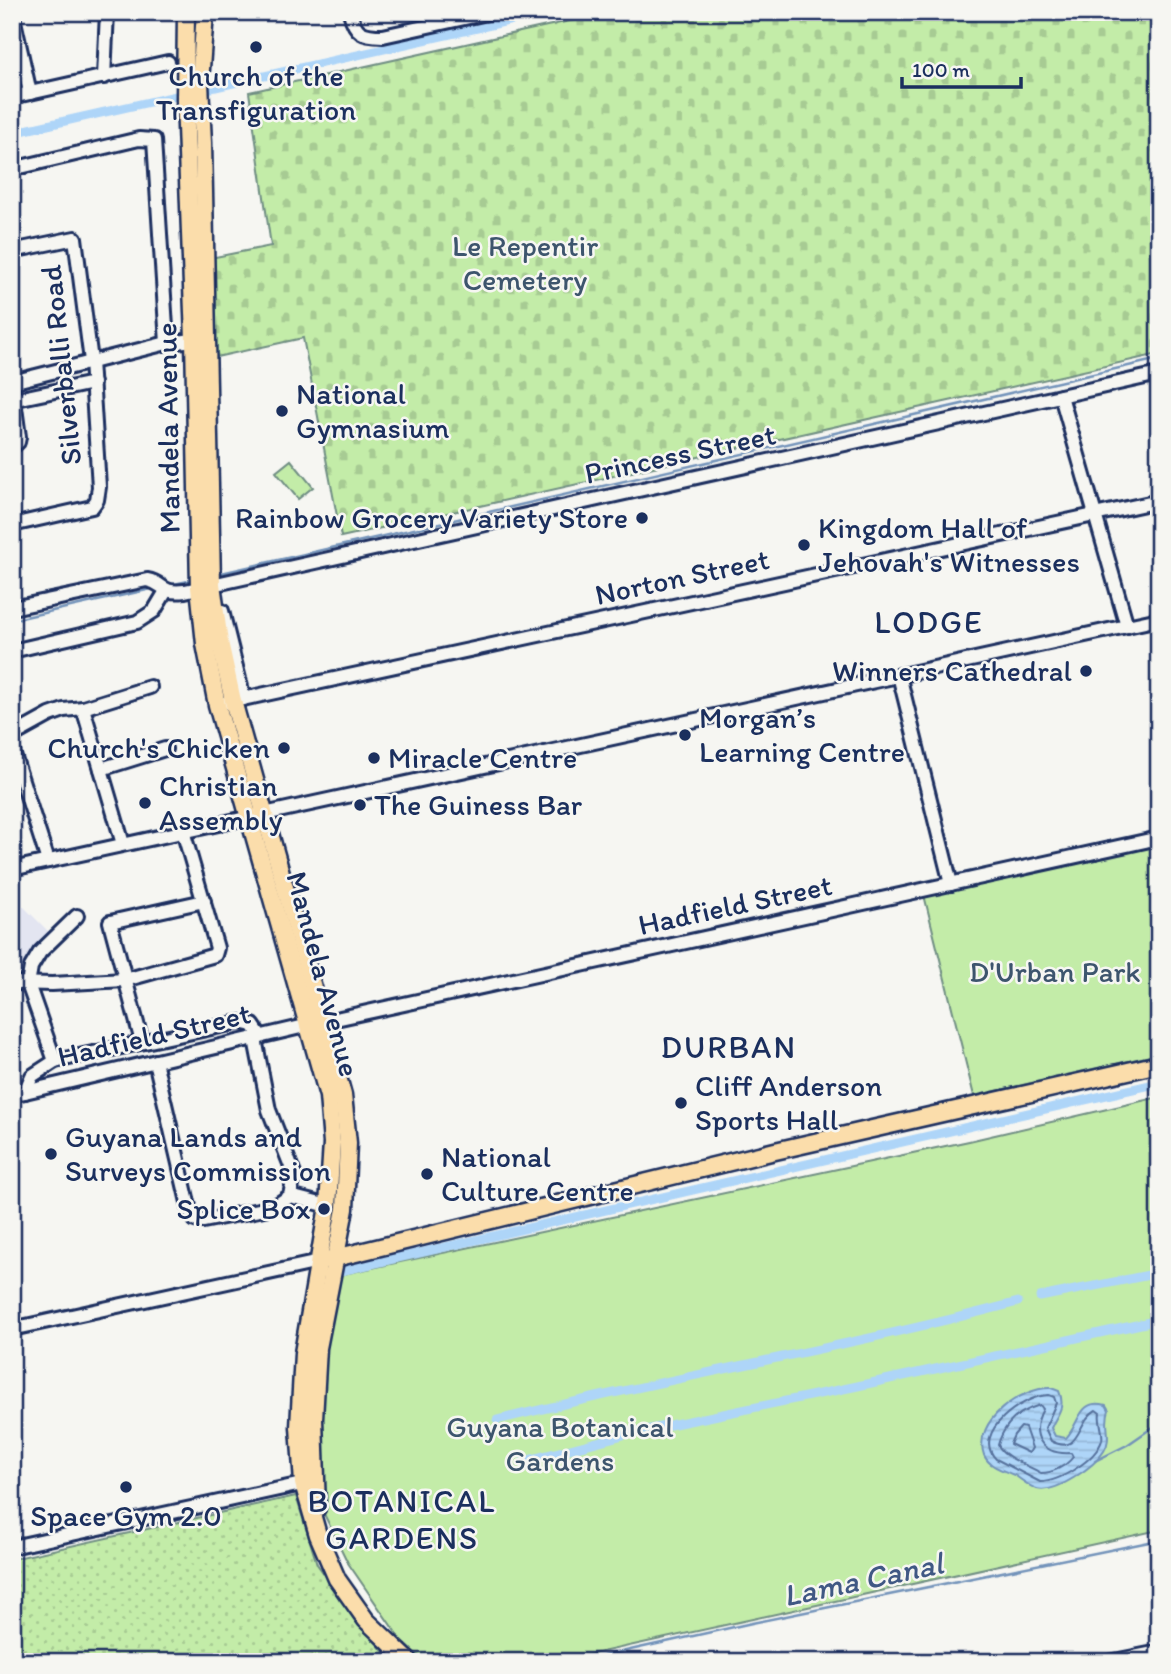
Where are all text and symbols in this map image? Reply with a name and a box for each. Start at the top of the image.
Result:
marker: Church of the Transfiguration [248,39,264,55]
scale bar [902,46,1020,90]
place label: Church of the Transfiguration [156,57,356,128]
text: 100 m [912,57,970,82]
park label: Le Repentir Cemetery [452,227,598,298]
street label: Silverballi Road [32,263,89,467]
street label: Mandela Avenue [147,322,188,534]
place label: National Gymnasium [296,375,449,446]
marker: National Gymnasium [274,403,290,419]
street label: Princess Street [581,415,779,492]
place label: Rainbow Grocery Variety Store [235,499,628,536]
place label: Kingdom Hall of Jehovah's Witnesses [818,509,1080,580]
marker: Rainbow Grocery Variety Store [634,510,650,526]
marker: Kingdom Hall of Jehovah's Witnesses [796,537,812,553]
street label: Norton Street [591,540,772,613]
district label: LODGE [874,603,984,641]
place label: Winners Cathedral [832,652,1073,689]
marker: Winners Cathedral [1078,663,1094,679]
place label: Morgan’s Learning Centre [699,699,905,770]
marker: Morgan’s Learning Centre [677,727,693,743]
place label: Church's Chicken [47,729,270,766]
place label: Miracle Centre [388,739,577,776]
marker: Church's Chicken [276,740,292,756]
marker: Miracle Centre [366,750,382,766]
place label: Christian Assembly [159,767,283,838]
place label: The Guiness Bar [374,786,583,823]
marker: Christian Assembly [137,795,153,811]
marker: The Guiness Bar [352,797,368,813]
street label: Hadfield Street [635,866,835,943]
street label: Mandela Avenue [278,867,369,1081]
park label: D'Urban Park [969,953,1141,990]
street label: Hadfield Street [54,994,254,1075]
district label: DURBAN [661,1028,797,1066]
place label: Cliff Anderson Sports Hall [695,1067,882,1138]
marker: Cliff Anderson Sports Hall [673,1095,689,1111]
place label: Guyana Lands and Surveys Commission [65,1118,331,1189]
place label: National Culture Centre [441,1138,634,1209]
marker: Guyana Lands and Surveys Commission [43,1146,59,1162]
marker: National Culture Centre [419,1166,435,1182]
place label: Splice Box [177,1190,310,1227]
marker: Splice Box [316,1201,332,1217]
park label: Guyana Botanical Gardens [446,1408,674,1479]
marker: Space Gym 2.0 [118,1479,134,1495]
district label: BOTANICAL GARDENS [307,1482,497,1557]
place label: Space Gym 2.0 [30,1497,222,1534]
water label: Lama Canal [779,1543,948,1614]

